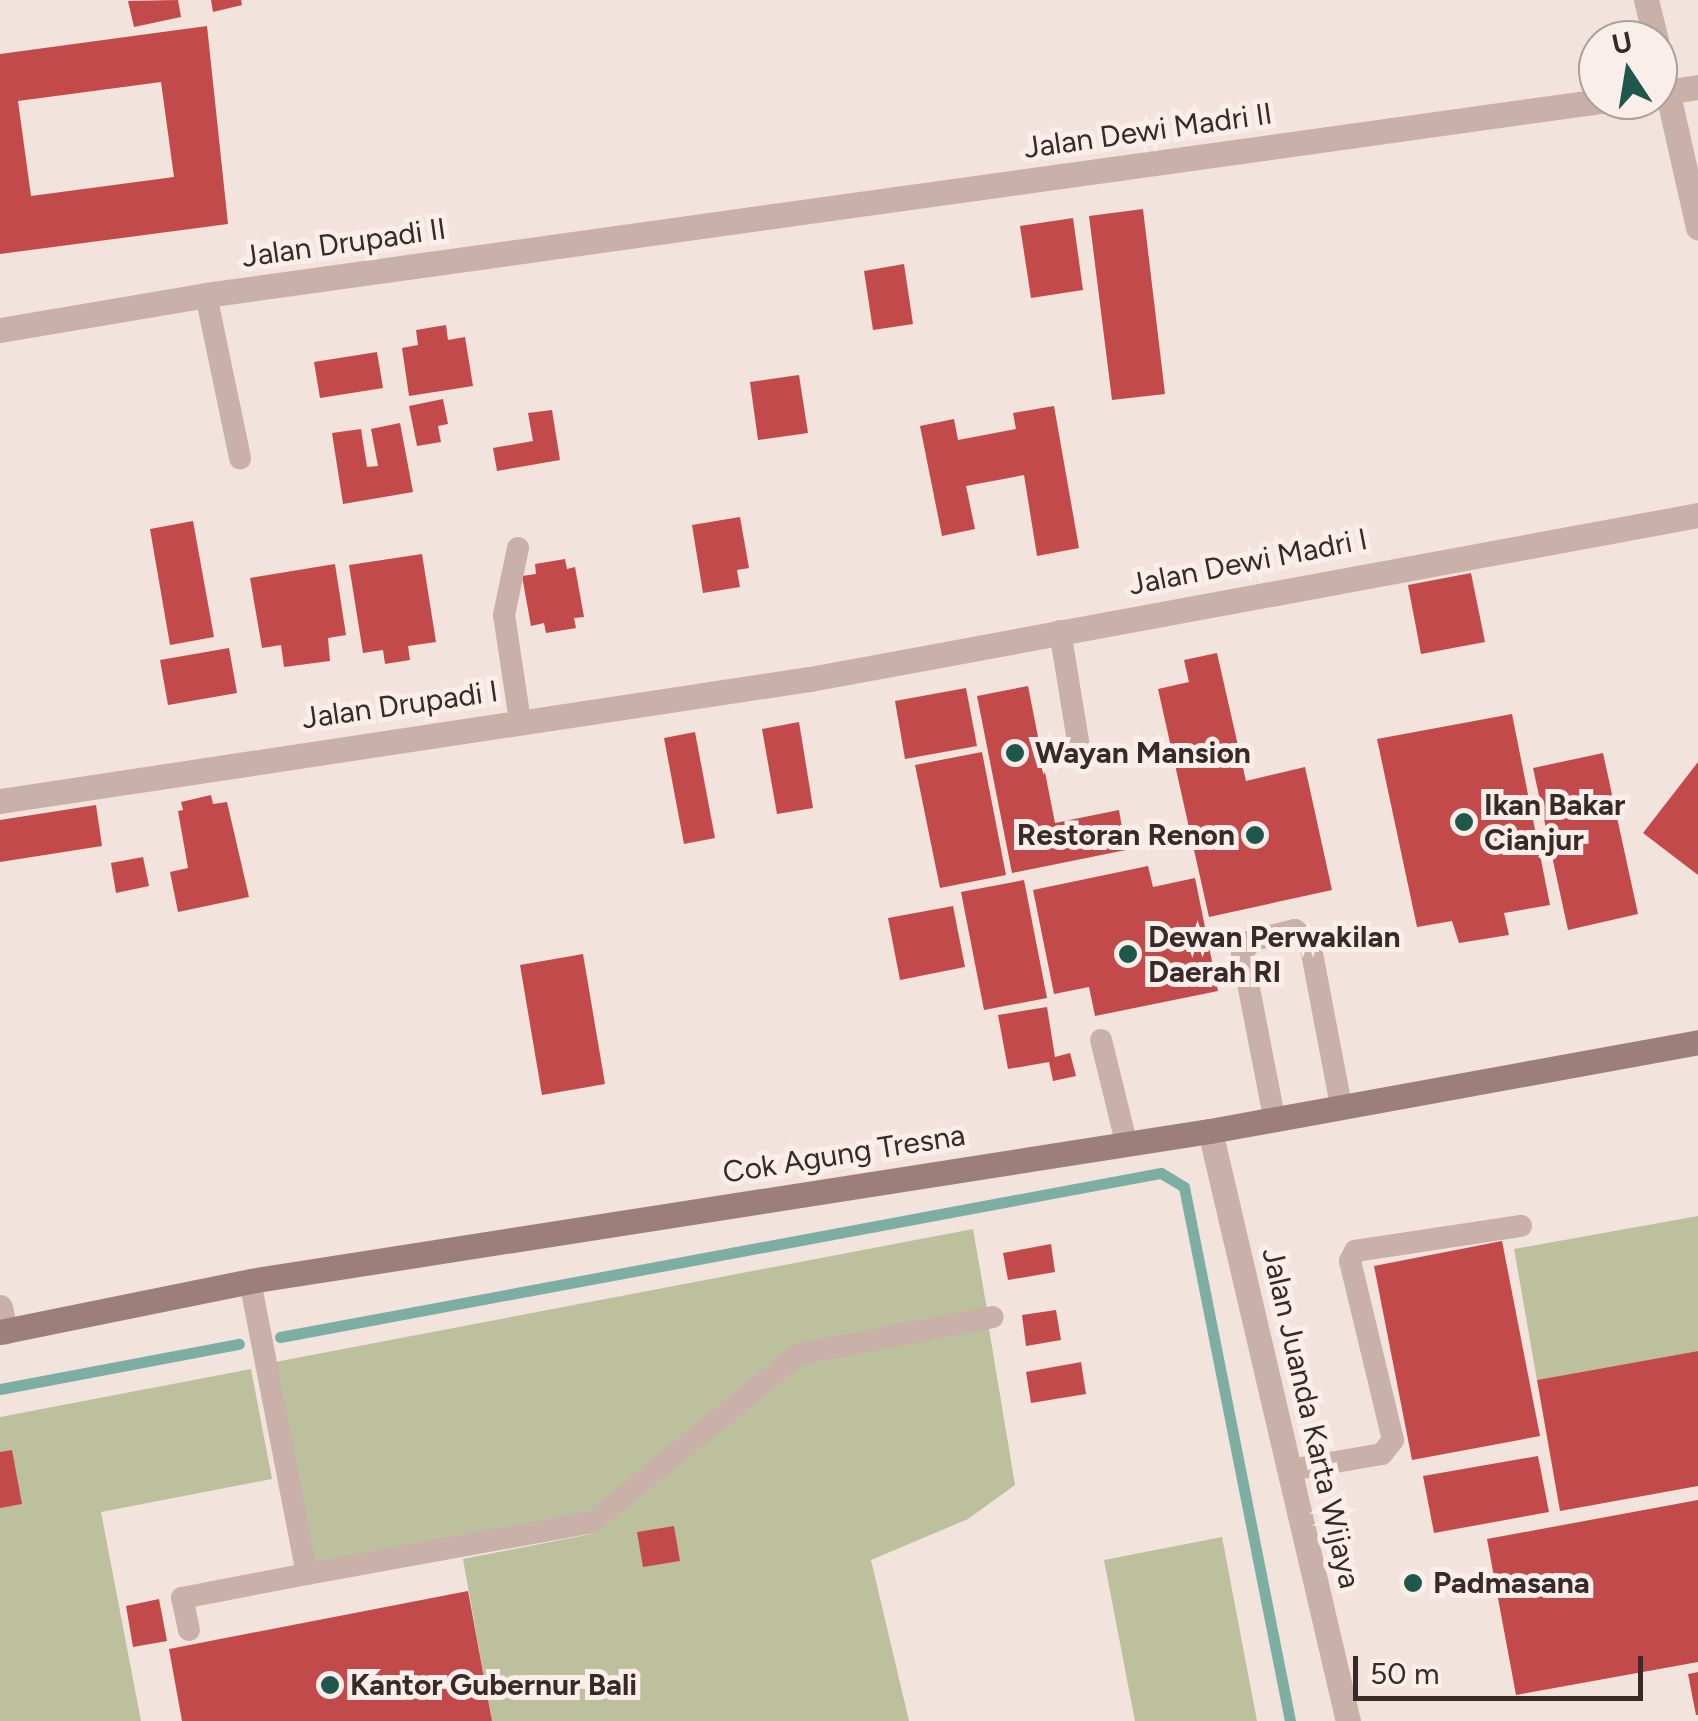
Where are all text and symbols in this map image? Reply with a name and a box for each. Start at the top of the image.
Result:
north arrow [1578,20,1678,120]
text: U [1609,24,1635,61]
street label: Jalan Dewi Madri II [1022,96,1274,166]
street label: Jalan Drupadi II [240,211,448,275]
street label: Jalan Dewi Madri I [1126,521,1370,603]
street label: Jalan Drupadi I [300,673,500,737]
place label: Wayan Mansion [1035,735,1251,771]
marker: Wayan Mansion [1004,742,1026,764]
place label: Ikan Bakar Cianjur [1484,787,1625,858]
marker: Ikan Bakar Cianjur [1453,811,1475,833]
place label: Restoran Renon [1017,817,1235,853]
marker: Restoran Renon [1244,824,1266,846]
place label: Dewan Perwakilan Daerah RI [1148,919,1400,990]
marker: Dewan Perwakilan Daerah RI [1117,943,1139,965]
street label: Cok Agung Tresna [720,1117,968,1191]
street label: Jalan Juanda Karta Wijaya [1254,1244,1368,1592]
place label: Padmasana [1433,1565,1590,1601]
marker: Padmasana [1402,1572,1424,1594]
scale bar [1358,1636,1648,1698]
text: 50 m [1370,1655,1439,1692]
place label: Kantor Gubernur Bali [350,1667,637,1703]
marker: Kantor Gubernur Bali [319,1674,341,1696]

